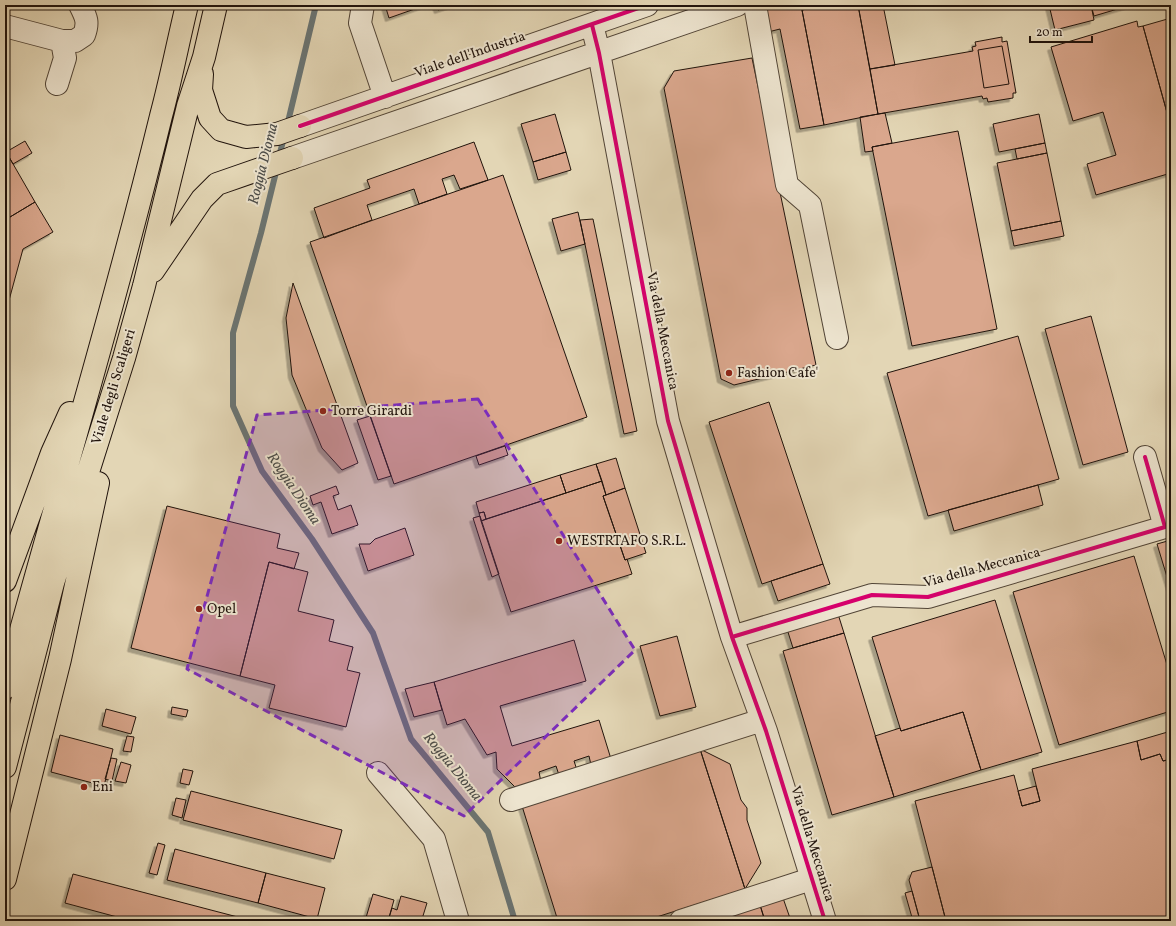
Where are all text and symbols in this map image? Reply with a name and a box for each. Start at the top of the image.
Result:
scale bar [1030,18,1092,44]
text: 20 m [1036,25,1063,41]
street label: Viale dell'Industria [412,27,528,83]
water label: Roggia Dioma [244,121,284,207]
street label: Via della Meccanica [641,270,683,392]
street label: Viale degli Scaligeri [87,327,141,447]
place label: Fashion Cafe' [737,364,818,383]
marker: Fashion Cafe' [724,368,734,378]
place label: Torre Girardi [331,402,412,421]
marker: Torre Girardi [318,406,328,416]
water label: Roggia Dioma [261,449,325,529]
place label: WESTRTAFO S.R.L. [567,532,686,551]
marker: WESTRTAFO S.R.L. [554,536,564,546]
street label: Via della Meccanica [921,543,1043,593]
place label: Opel [207,600,236,619]
marker: Opel [194,604,204,614]
water label: Roggia Dioma [418,728,486,806]
place label: Eni [92,778,113,797]
marker: Eni [79,782,89,792]
street label: Via della Meccanica [785,784,839,904]

